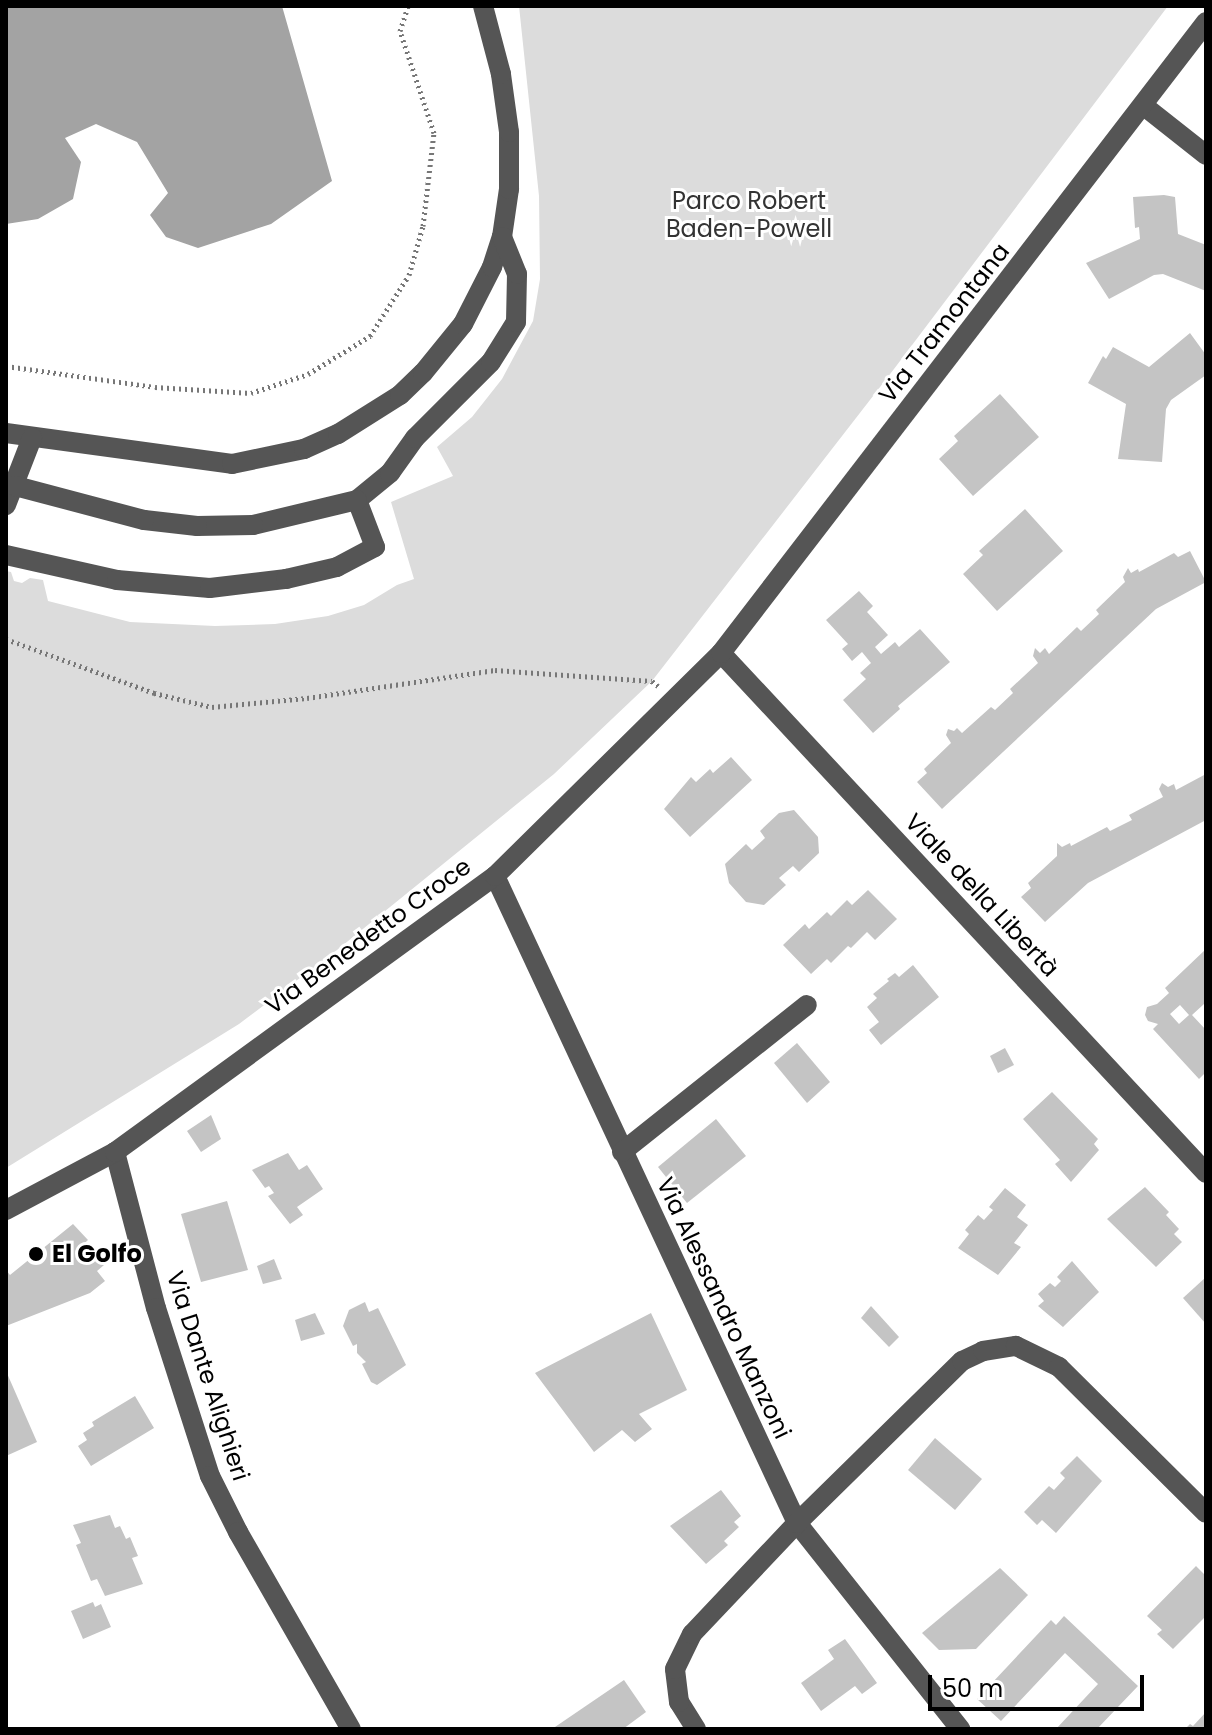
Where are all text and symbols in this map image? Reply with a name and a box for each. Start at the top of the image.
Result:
park label: Parco Robert Baden-Powell [666,187,832,243]
street label: Via Tramontana [873,237,1015,409]
street label: Viale della Libertà [899,808,1065,982]
street label: Via Benedetto Croce [260,852,476,1020]
street label: Via Alessandro Manzoni [651,1173,797,1443]
place label: El Golfo [52,1240,142,1268]
marker: El Golfo [27,1245,45,1263]
street label: Via Dante Alighieri [161,1268,255,1484]
scale bar [932,1659,1148,1709]
text: 50 m [942,1672,1003,1705]

